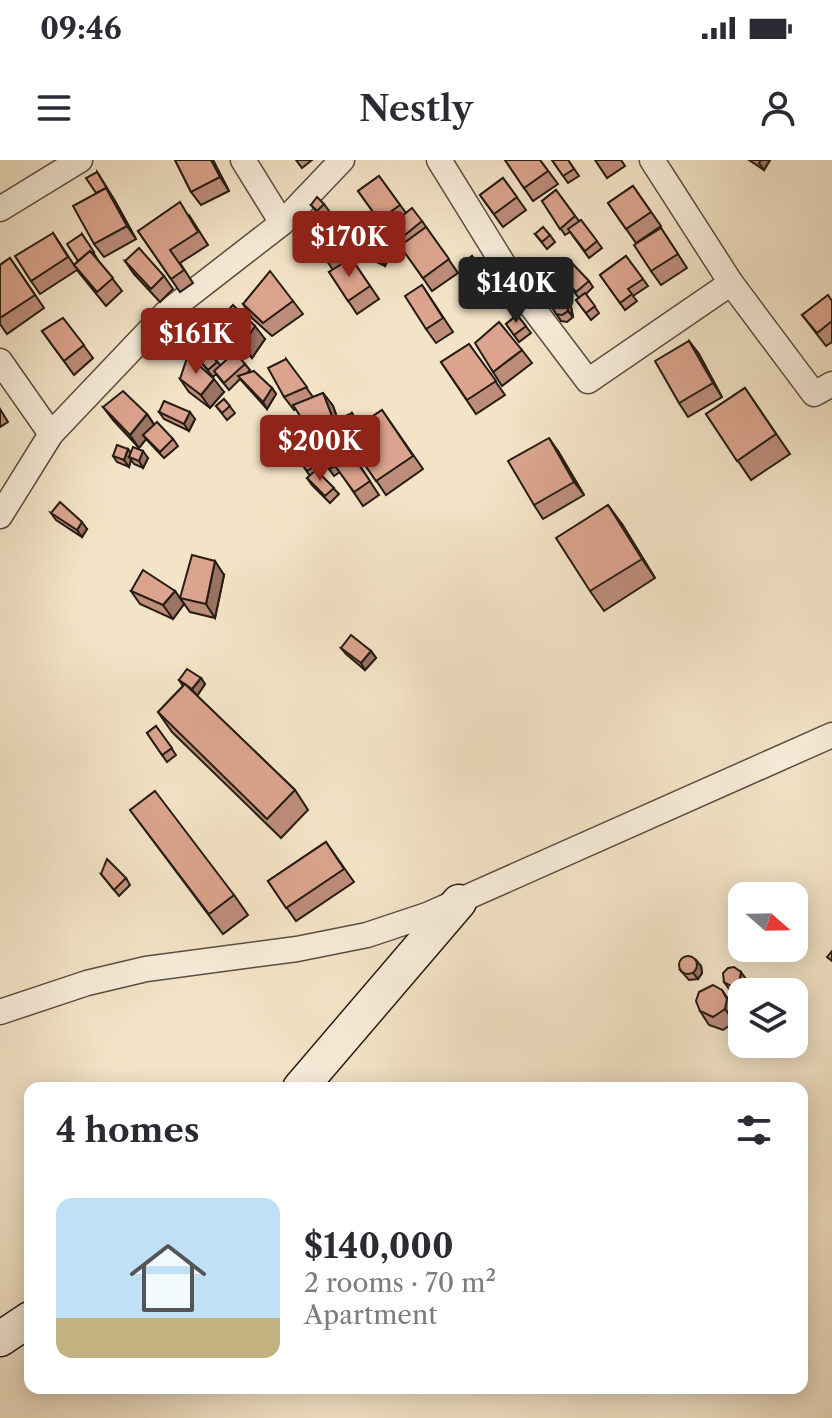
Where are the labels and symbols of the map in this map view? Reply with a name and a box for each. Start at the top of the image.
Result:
pin: $170K [293,211,405,279]
pin: $140K [460,257,572,325]
pin: $161K [140,308,252,376]
pin: $200K [264,415,376,483]
north arrow [728,882,808,962]

